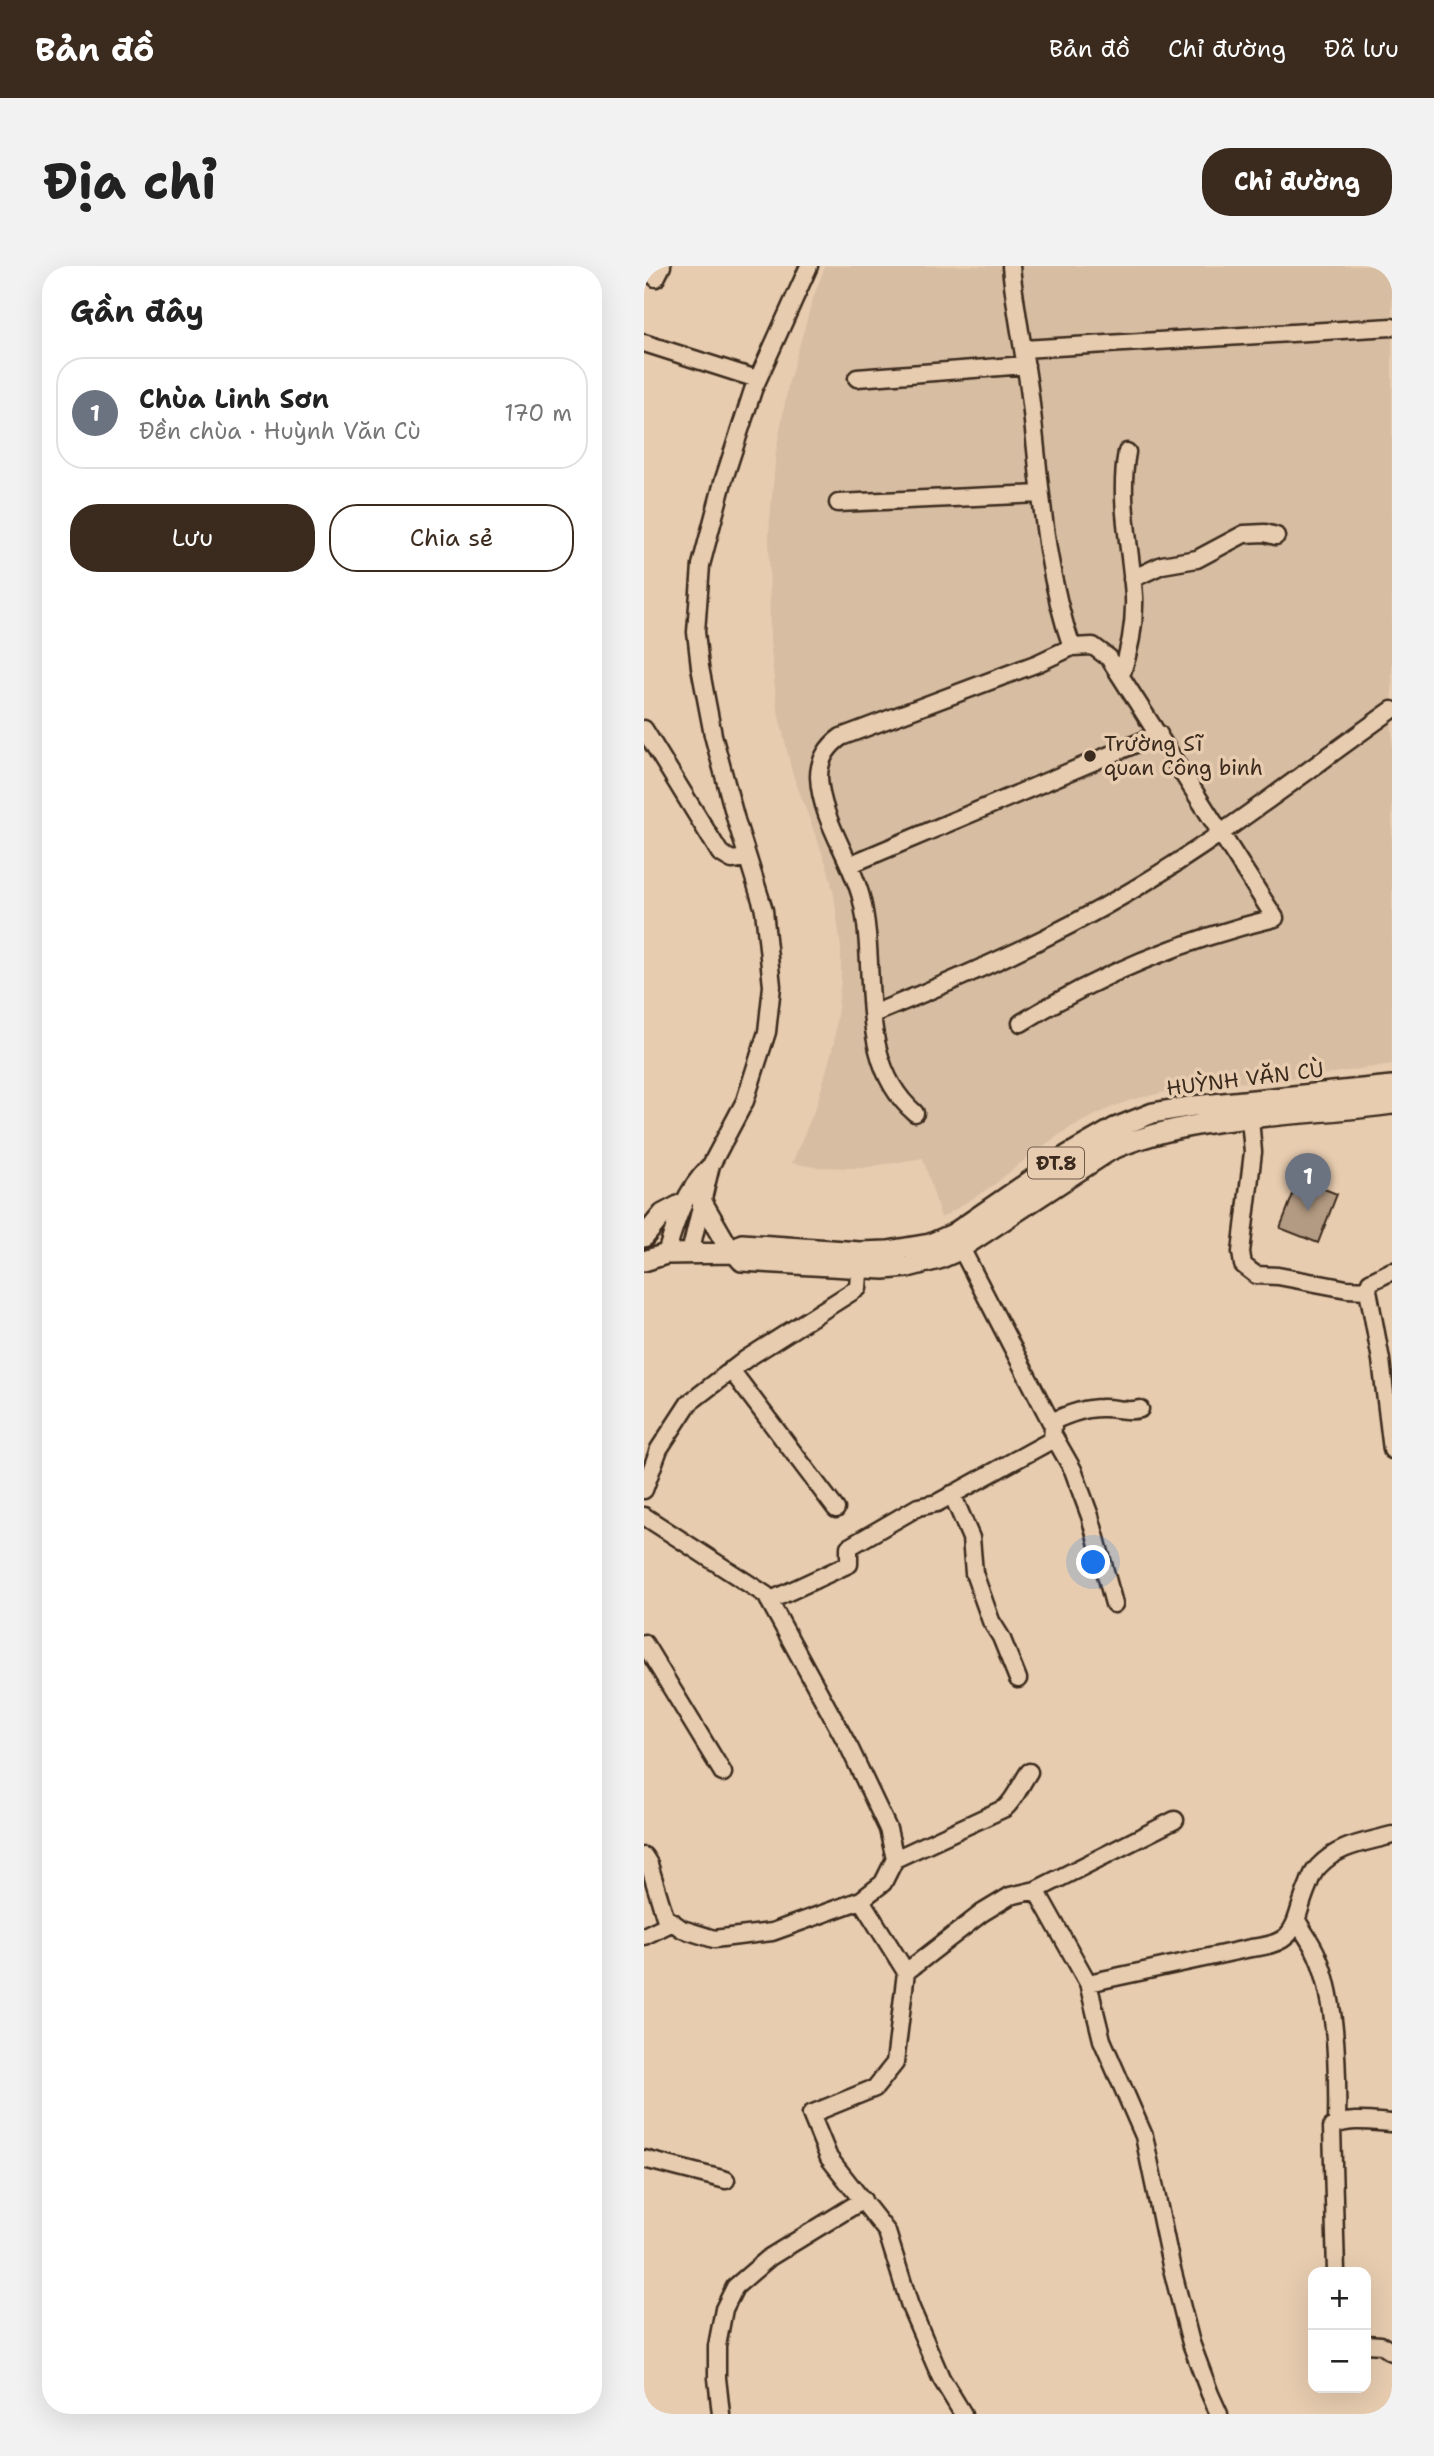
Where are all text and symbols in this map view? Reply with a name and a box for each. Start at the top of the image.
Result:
text: Bản đồ [35,27,154,72]
text: Bản đồ [1049,33,1130,65]
text: Chỉ đường [1168,33,1286,65]
text: Đã lưu [1324,33,1399,65]
button: Chỉ đường [1202,148,1392,216]
text: Địa chỉ [42,149,216,215]
text: Gần đây [70,291,204,332]
text: Chùa Linh Sơn [139,381,329,416]
text: 1 [90,398,100,428]
text: 170 m [504,398,572,428]
text: Đền chùa · Huỳnh Văn Cù [139,416,421,446]
button: Lưu [70,504,315,572]
button: Chia sẻ [329,504,574,572]
place label: Trường Sĩ quan Công binh [1104,730,1263,782]
marker: Trường Sĩ quan Công binh [1082,748,1098,764]
street label: HUỲNH VĂN CÙ [1165,1054,1325,1103]
road number: ĐT.8 [1028,1148,1084,1178]
pin: 1 [1285,1153,1331,1211]
your location [1076,1545,1110,1579]
map controls [1308,2267,1371,2393]
button: + [1308,2267,1371,2330]
button: − [1308,2330,1371,2393]

